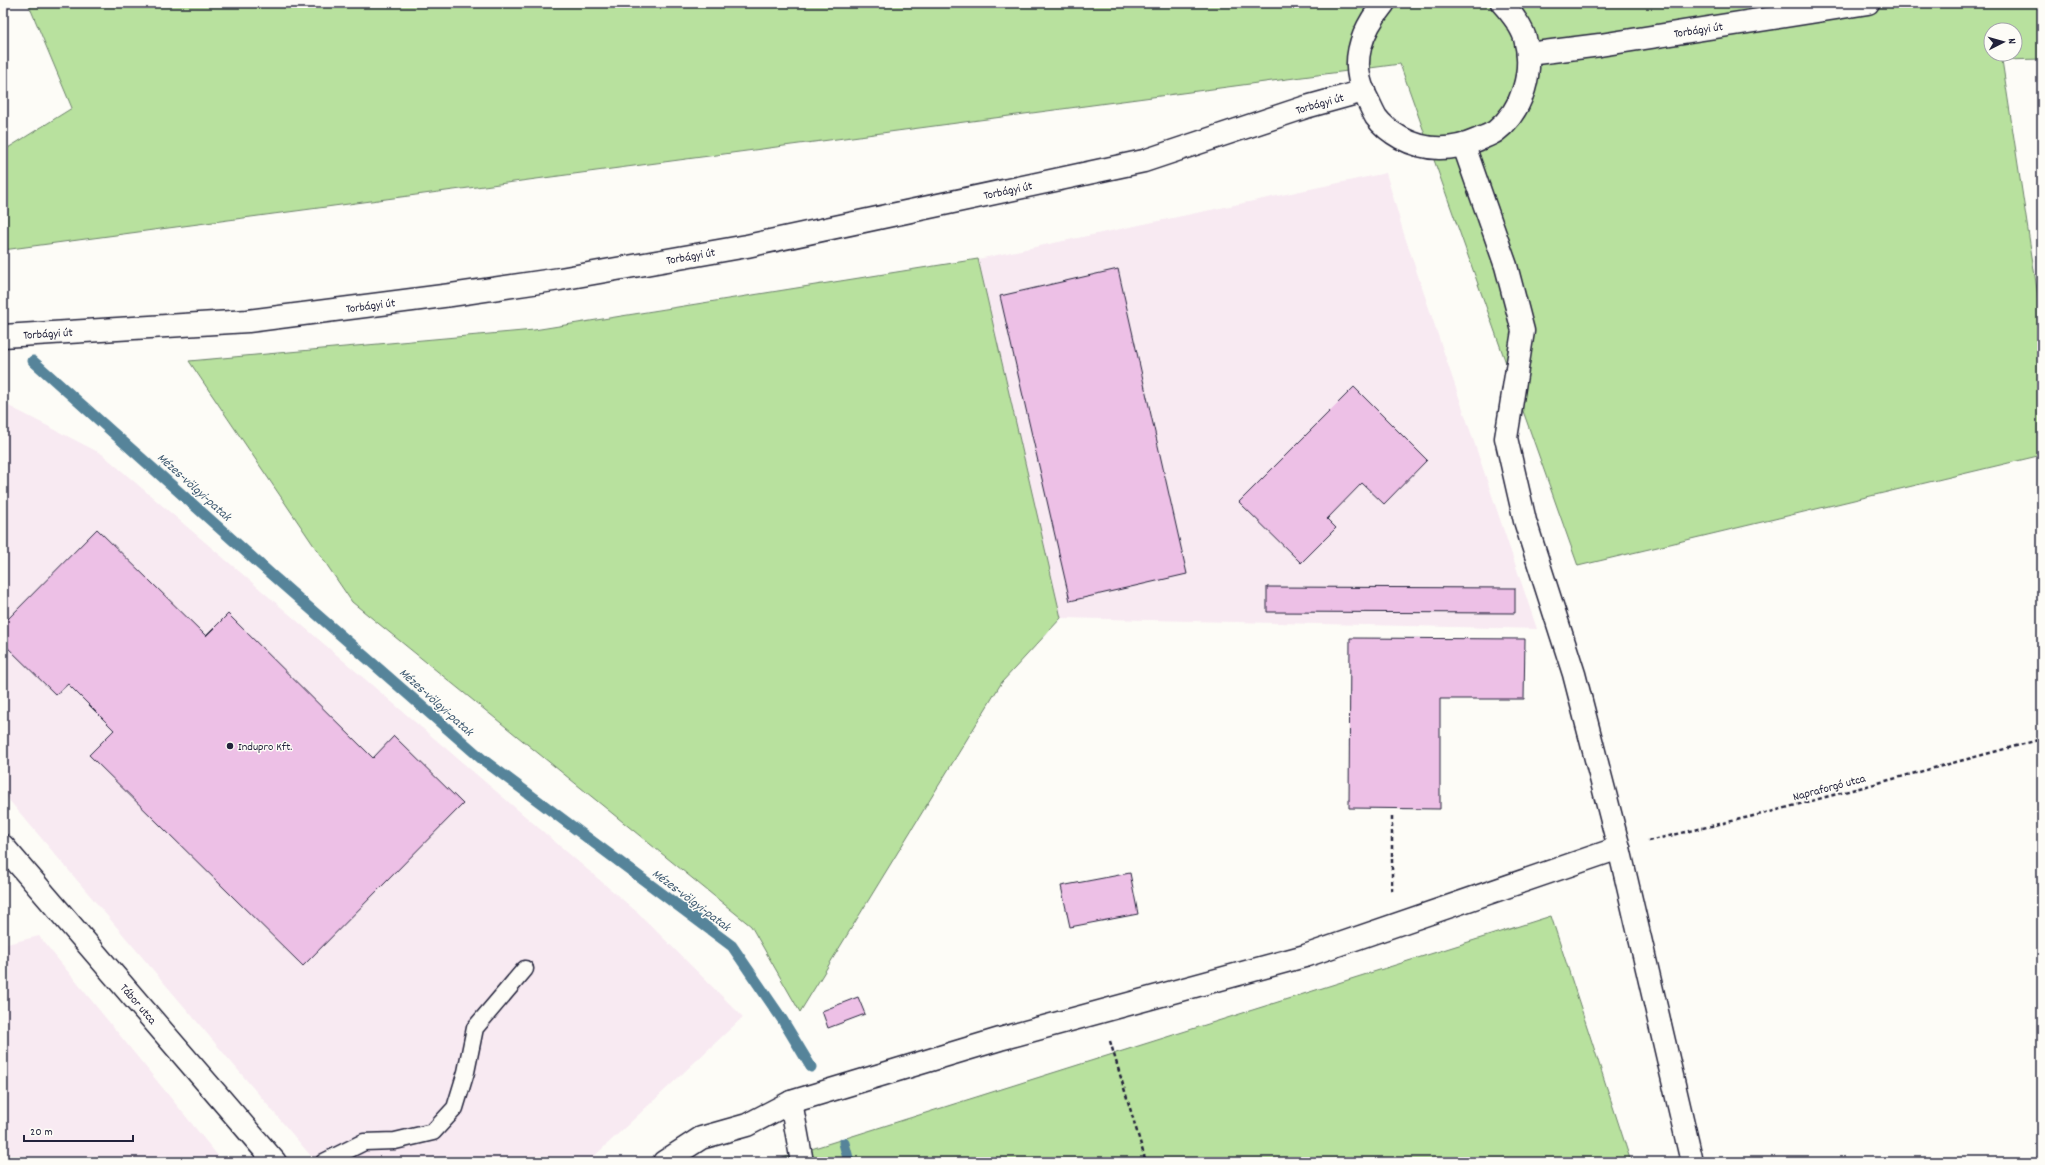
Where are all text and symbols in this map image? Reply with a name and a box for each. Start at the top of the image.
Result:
street label: Torbágyi út [1673,19,1725,43]
north arrow [1983,22,2023,62]
text: N [2003,38,2019,45]
street label: Torbágyi út [1294,90,1347,120]
street label: Torbágyi út [982,178,1035,205]
street label: Torbágyi út [665,245,717,270]
street label: Torbágyi út [345,295,397,318]
street label: Torbágyi út [23,325,74,345]
water label: Mézes-völgyi-patak [152,449,236,528]
water label: Mézes-völgyi-patak [394,664,478,743]
place label: Indupro Kft. [238,739,292,756]
marker: Indupro Kft. [225,741,235,751]
street label: Napraforgó utca [1791,770,1868,806]
water label: Mézes-völgyi-patak [647,865,735,938]
street label: Tábor utca [115,981,160,1029]
scale bar [24,1117,133,1143]
text: 20 m [30,1124,53,1141]

